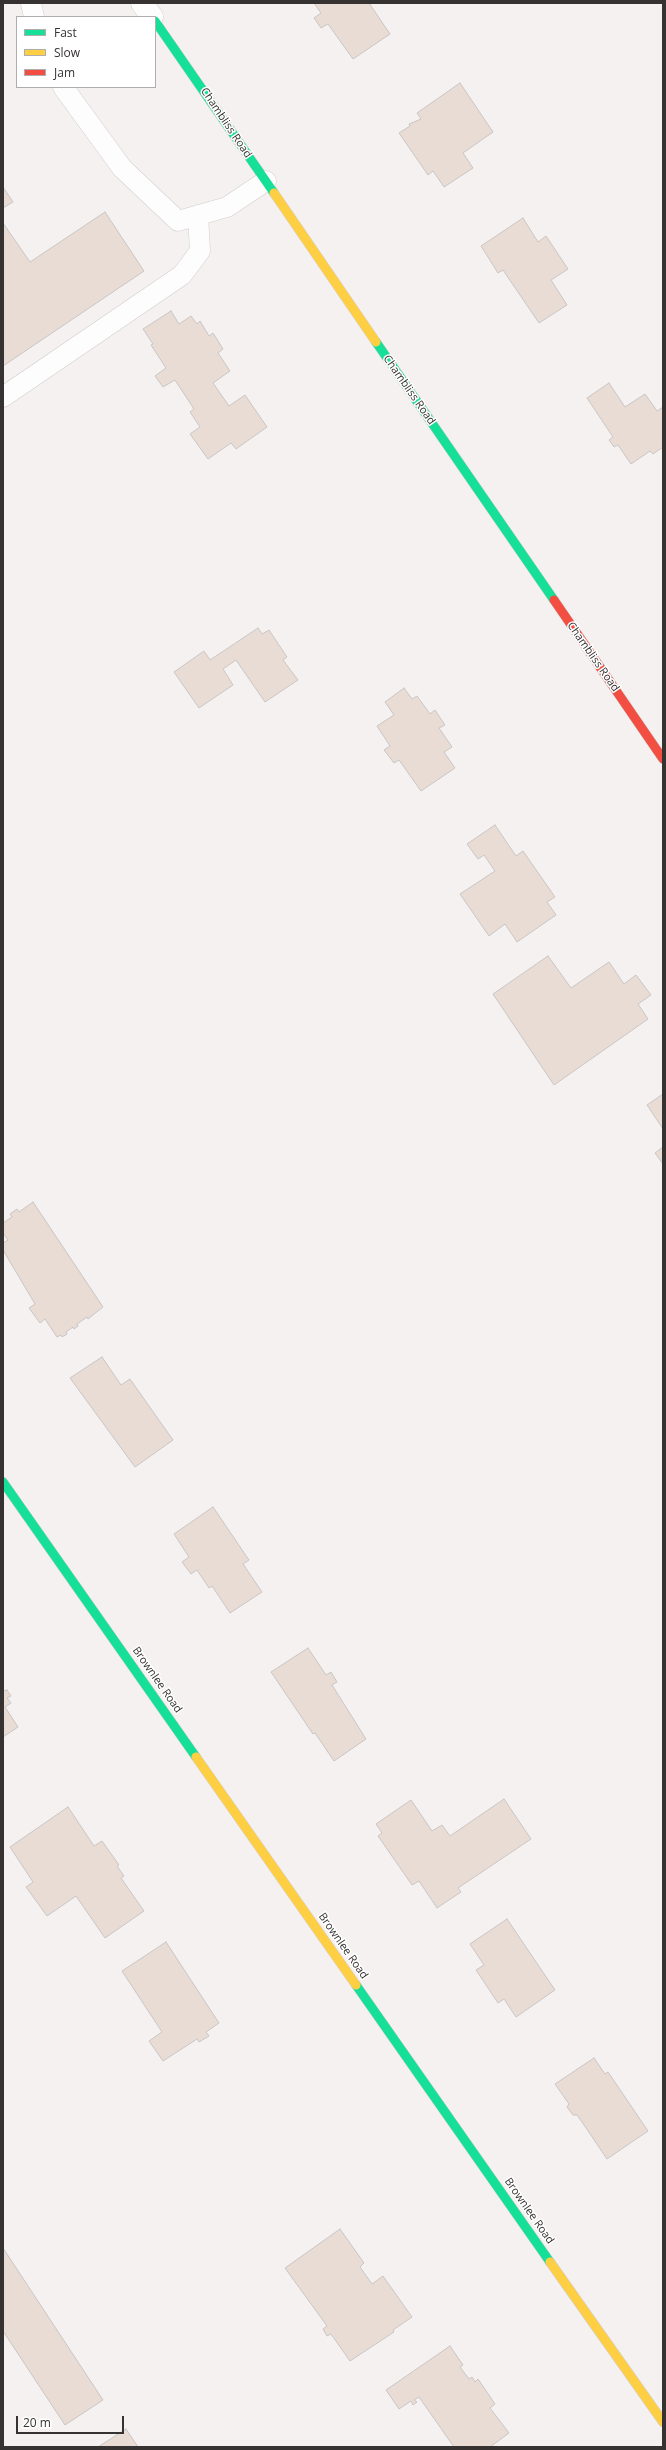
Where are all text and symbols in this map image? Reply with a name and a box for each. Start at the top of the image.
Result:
legend [16,16,156,88]
text: Fast [54,24,77,41]
text: Slow [54,44,80,61]
text: Jam [54,64,75,81]
street label: Chambliss Road [198,85,254,161]
street label: Chambliss Road [380,353,438,427]
street label: Chambliss Road [564,620,622,694]
street label: Brownlee Road [129,1644,185,1716]
street label: Brownlee Road [315,1910,371,1982]
street label: Brownlee Road [501,2175,557,2247]
scale bar [18,2408,126,2434]
text: 20 m [23,2414,51,2431]

